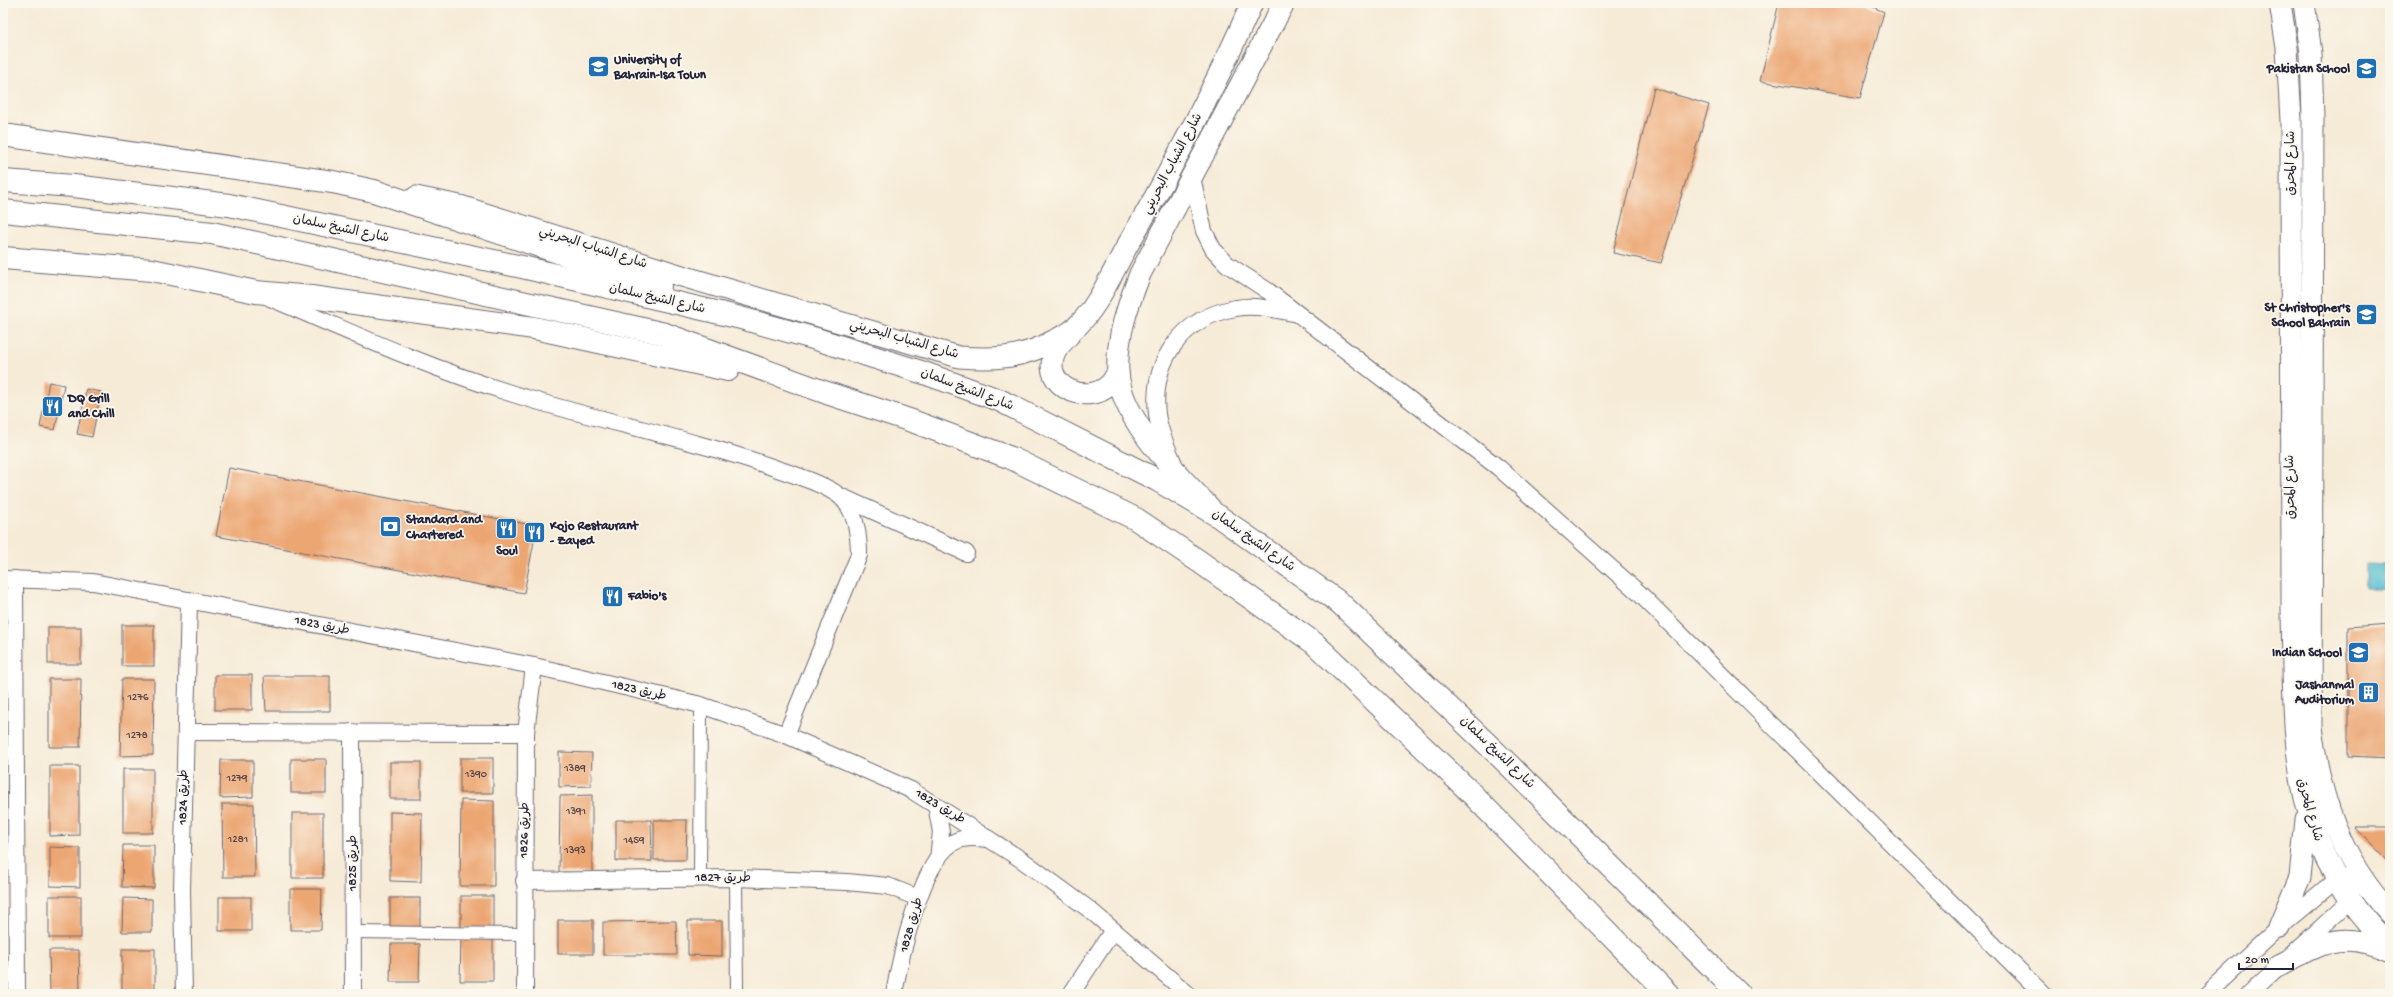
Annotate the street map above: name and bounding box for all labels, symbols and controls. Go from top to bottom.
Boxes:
place label: University of Bahrain-Isa Town [613,52,707,83]
school or university icon: University of Bahrain-Isa Town [585,54,611,80]
school or university icon: Pakistan School [2353,56,2379,82]
place label: Pakistan School [2266,62,2350,77]
street label: شارع الشباب البحريني [1140,111,1208,218]
street label: شارع المحرق [2284,131,2299,195]
street label: شارع الشيخ سلمان [291,211,391,247]
street label: شارع الشباب البحريني [537,223,649,274]
street label: شارع الشيخ سلمان [608,281,706,317]
place label: St Christopher's School Bahrain [2265,301,2351,331]
school or university icon: St Christopher's School Bahrain [2353,302,2379,328]
street label: شارع الشباب البحريني [847,317,960,365]
street label: شارع الشيخ سلمان [919,365,1015,415]
place label: DQ Grill and Chill [67,392,115,422]
restaurant icon: DQ Grill and Chill [39,393,65,419]
street label: شارع المحرق [2283,454,2299,520]
street label: شارع الشيخ سلمان [1209,507,1297,575]
place label: Standard and Chartered [405,513,483,543]
bank icon: Standard and Chartered [377,514,403,540]
restaurant icon: Soul [494,516,520,542]
place label: Kojo Restaurant - Zayed [549,519,639,549]
restaurant icon: Kojo Restaurant - Zayed [521,520,547,546]
place label: Soul [496,544,518,559]
restaurant icon: Fabio's [599,583,625,609]
place label: Fabio's [627,589,668,604]
street label: طريق 1823 [292,613,351,639]
school or university icon: Indian School [2345,640,2371,666]
place label: Indian School [2272,646,2342,661]
street label: طريق 1823 [609,677,668,705]
place label: Jashanmal Auditorium [2294,678,2355,708]
building icon: Jashanmal Auditorium [2356,679,2382,705]
house number: 1276 [126,692,149,704]
street label: شارع الشيخ سلمان [1457,714,1537,792]
house number: 1278 [125,730,148,742]
house number: 1389 [563,763,586,775]
street label: طريق 1824 [176,769,192,826]
house number: 1390 [464,769,487,781]
house number: 1279 [225,773,248,785]
street label: شارع المحرق [2293,777,2325,843]
street label: طريق 1823 [911,786,968,828]
street label: طريق 1826 [517,802,533,859]
house number: 1391 [565,806,586,818]
house number: 1281 [227,834,248,846]
street label: طريق 1825 [346,835,361,892]
house number: 1459 [623,835,645,847]
house number: 1393 [563,845,586,857]
street label: طريق 1827 [694,871,751,886]
street label: طريق 1828 [897,896,927,955]
scale bar [2239,945,2293,971]
text: 20 m [2245,954,2270,968]

